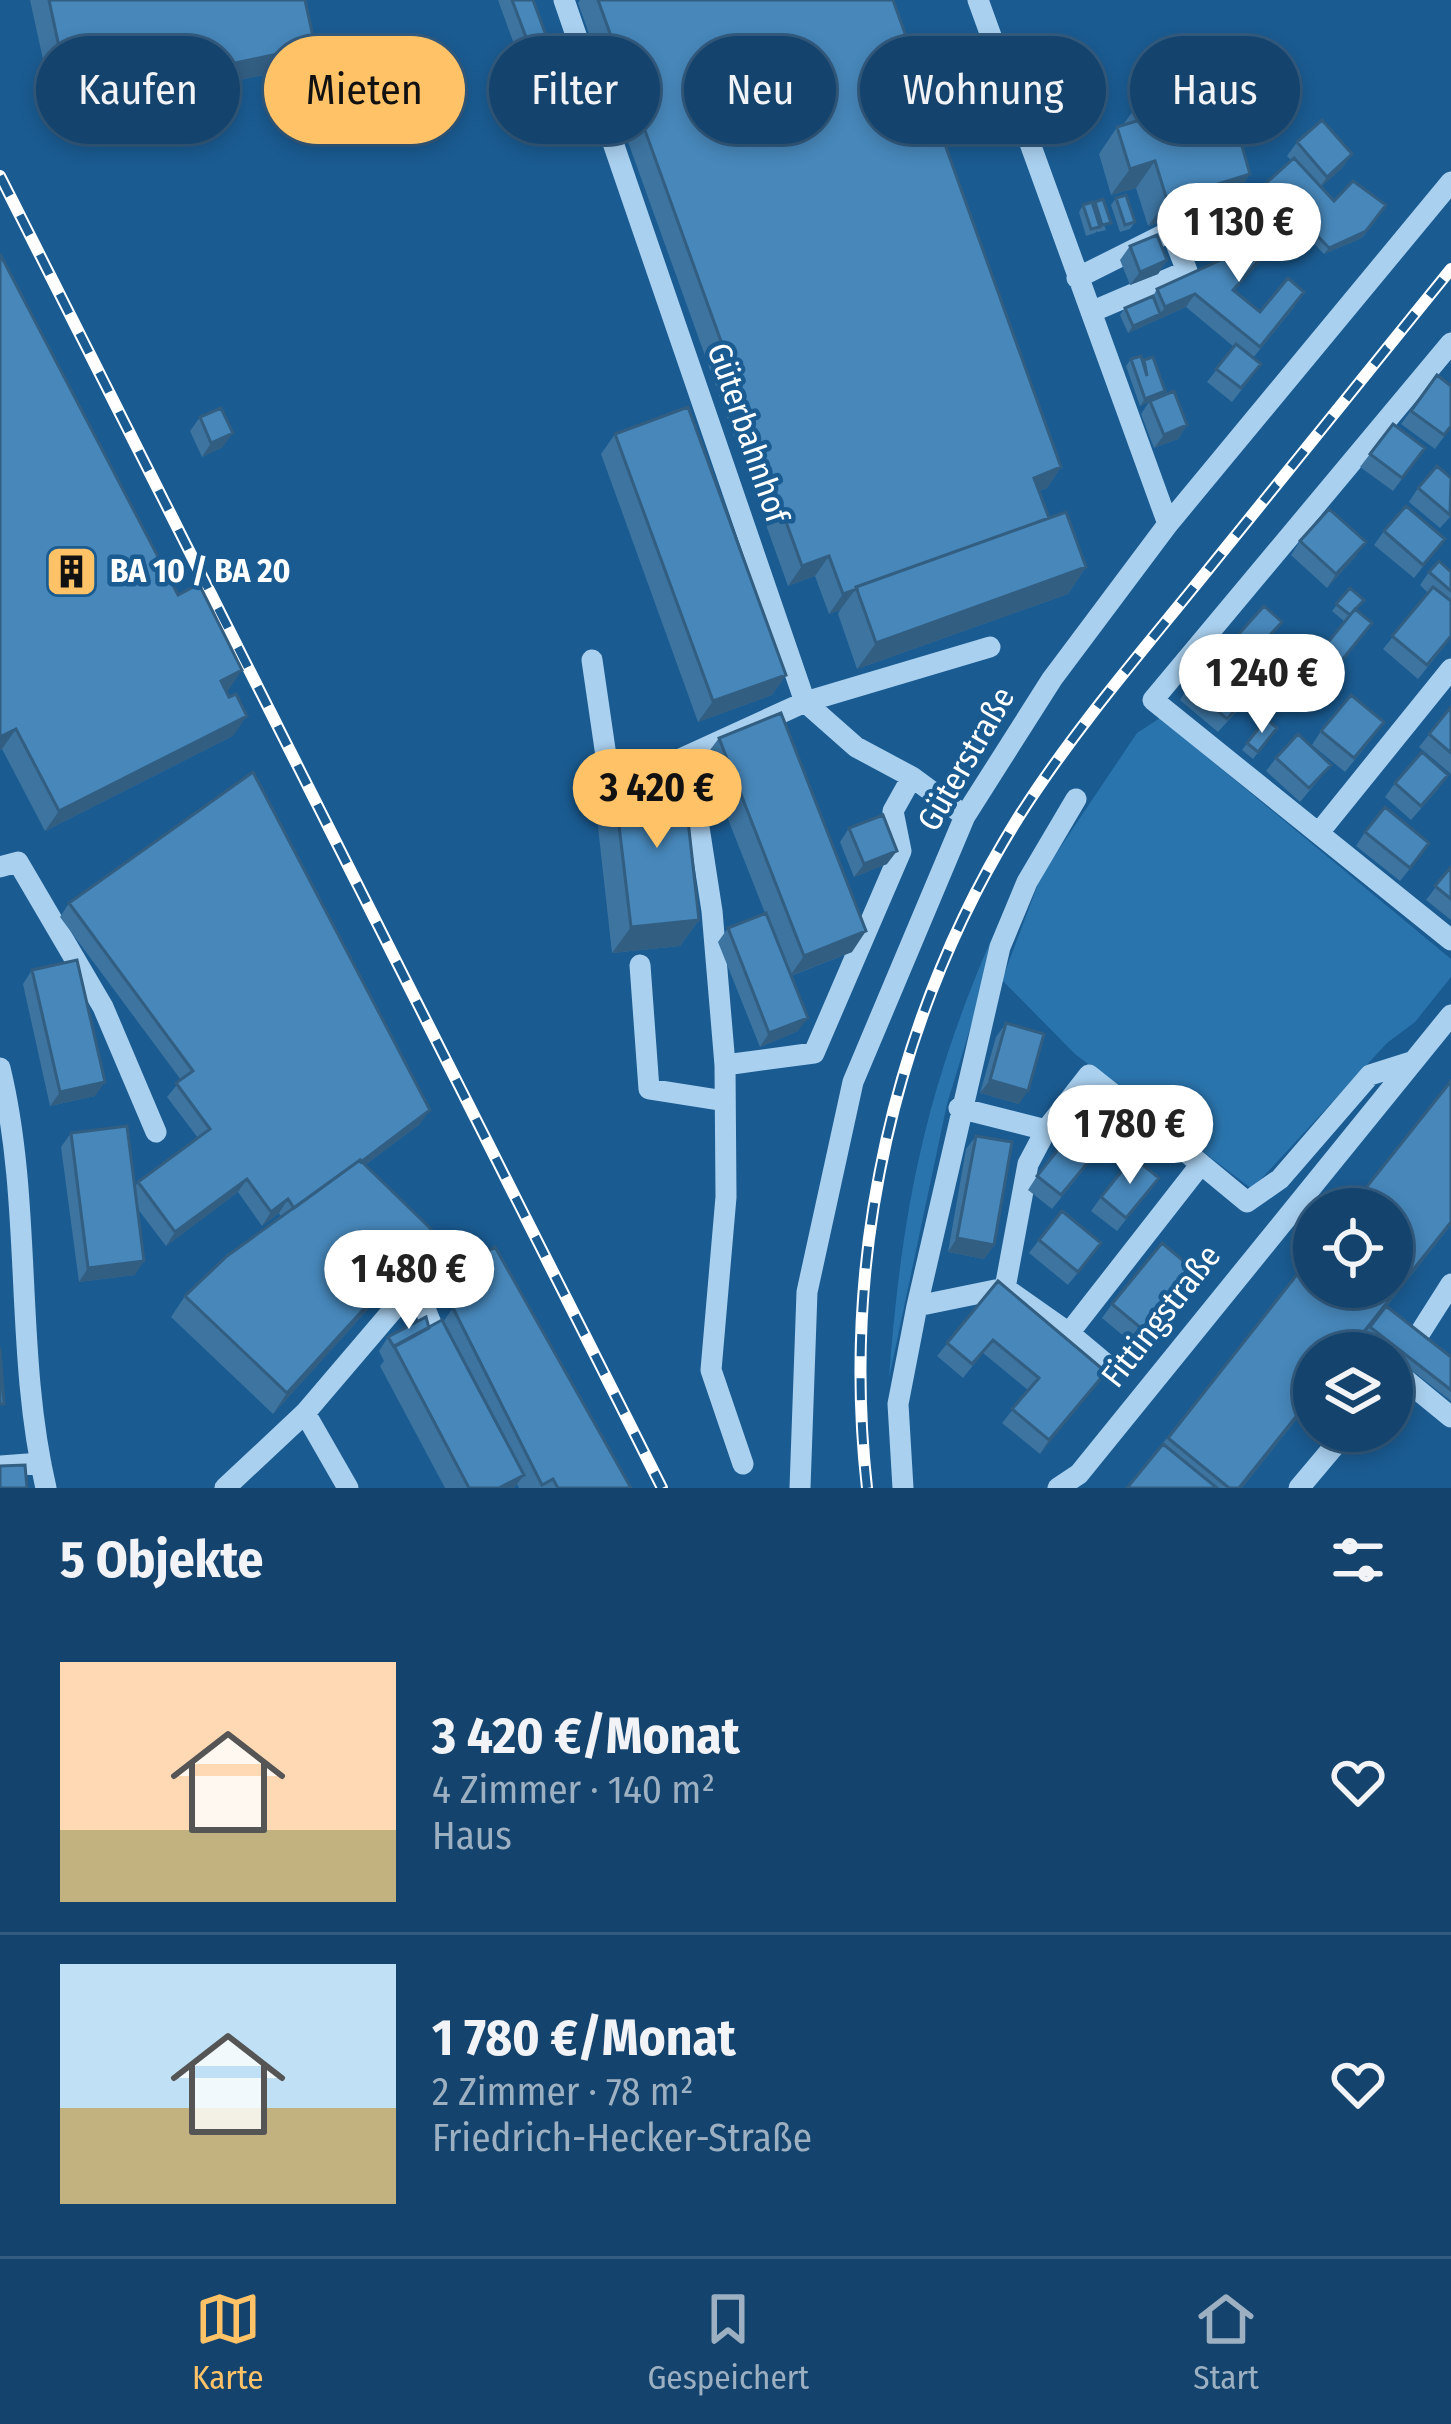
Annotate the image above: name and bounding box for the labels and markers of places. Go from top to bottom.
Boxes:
pin: 1 130 € [1128,183,1350,285]
building icon: BA 10 / BA 20 [43,543,99,599]
place label: BA 10 / BA 20 [110,551,291,591]
pin: 1 240 € [1151,634,1373,736]
pin: 3 420 € [546,749,768,851]
pin: 1 780 € [1019,1085,1241,1187]
pin: 1 480 € [298,1230,520,1332]

